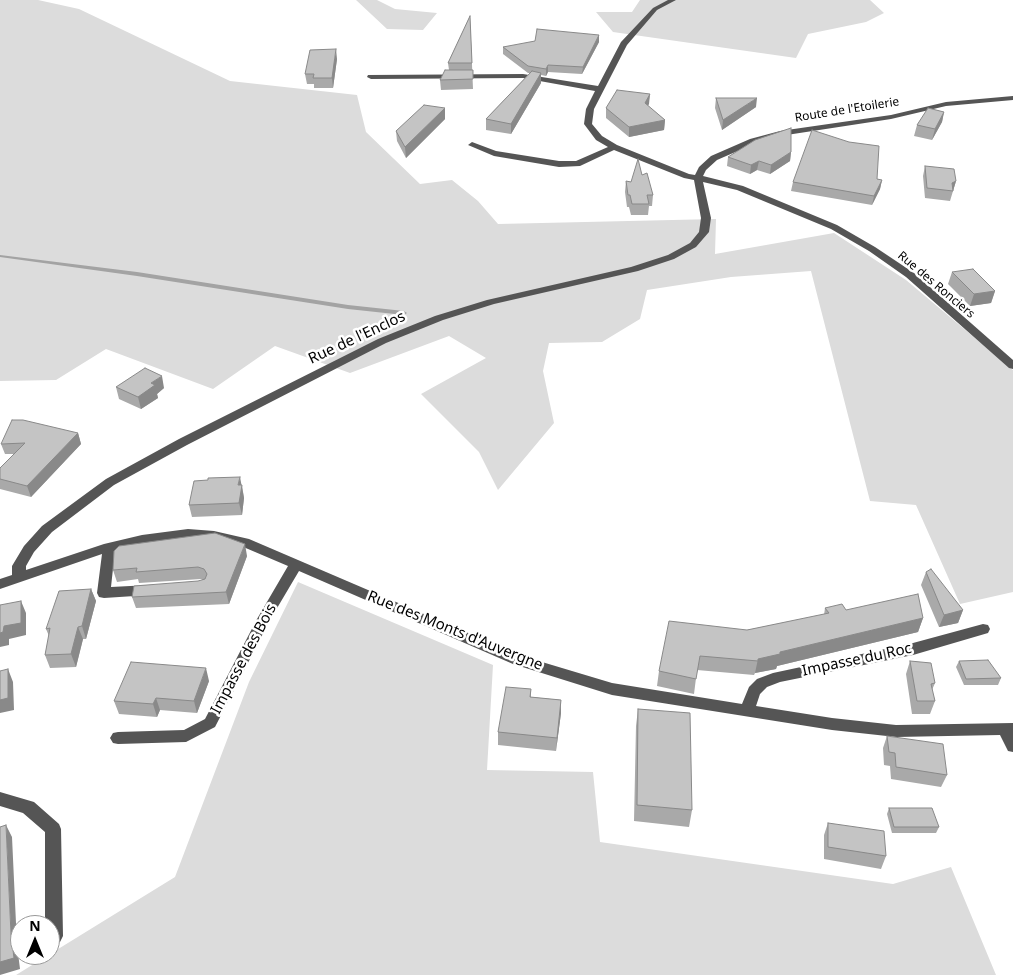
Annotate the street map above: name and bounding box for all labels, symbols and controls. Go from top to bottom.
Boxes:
street label: Route de l'Etoilerie [794,95,900,125]
street label: Rue des Ronciers [895,249,977,321]
street label: Rue de l'Enclos [306,308,408,368]
street label: Rue des Monts d'Auvergne [365,588,545,674]
street label: Impasse des Bois [207,601,281,717]
street label: Impasse du Roc [801,640,913,680]
north arrow [10,915,60,965]
text: N [29,916,41,935]

